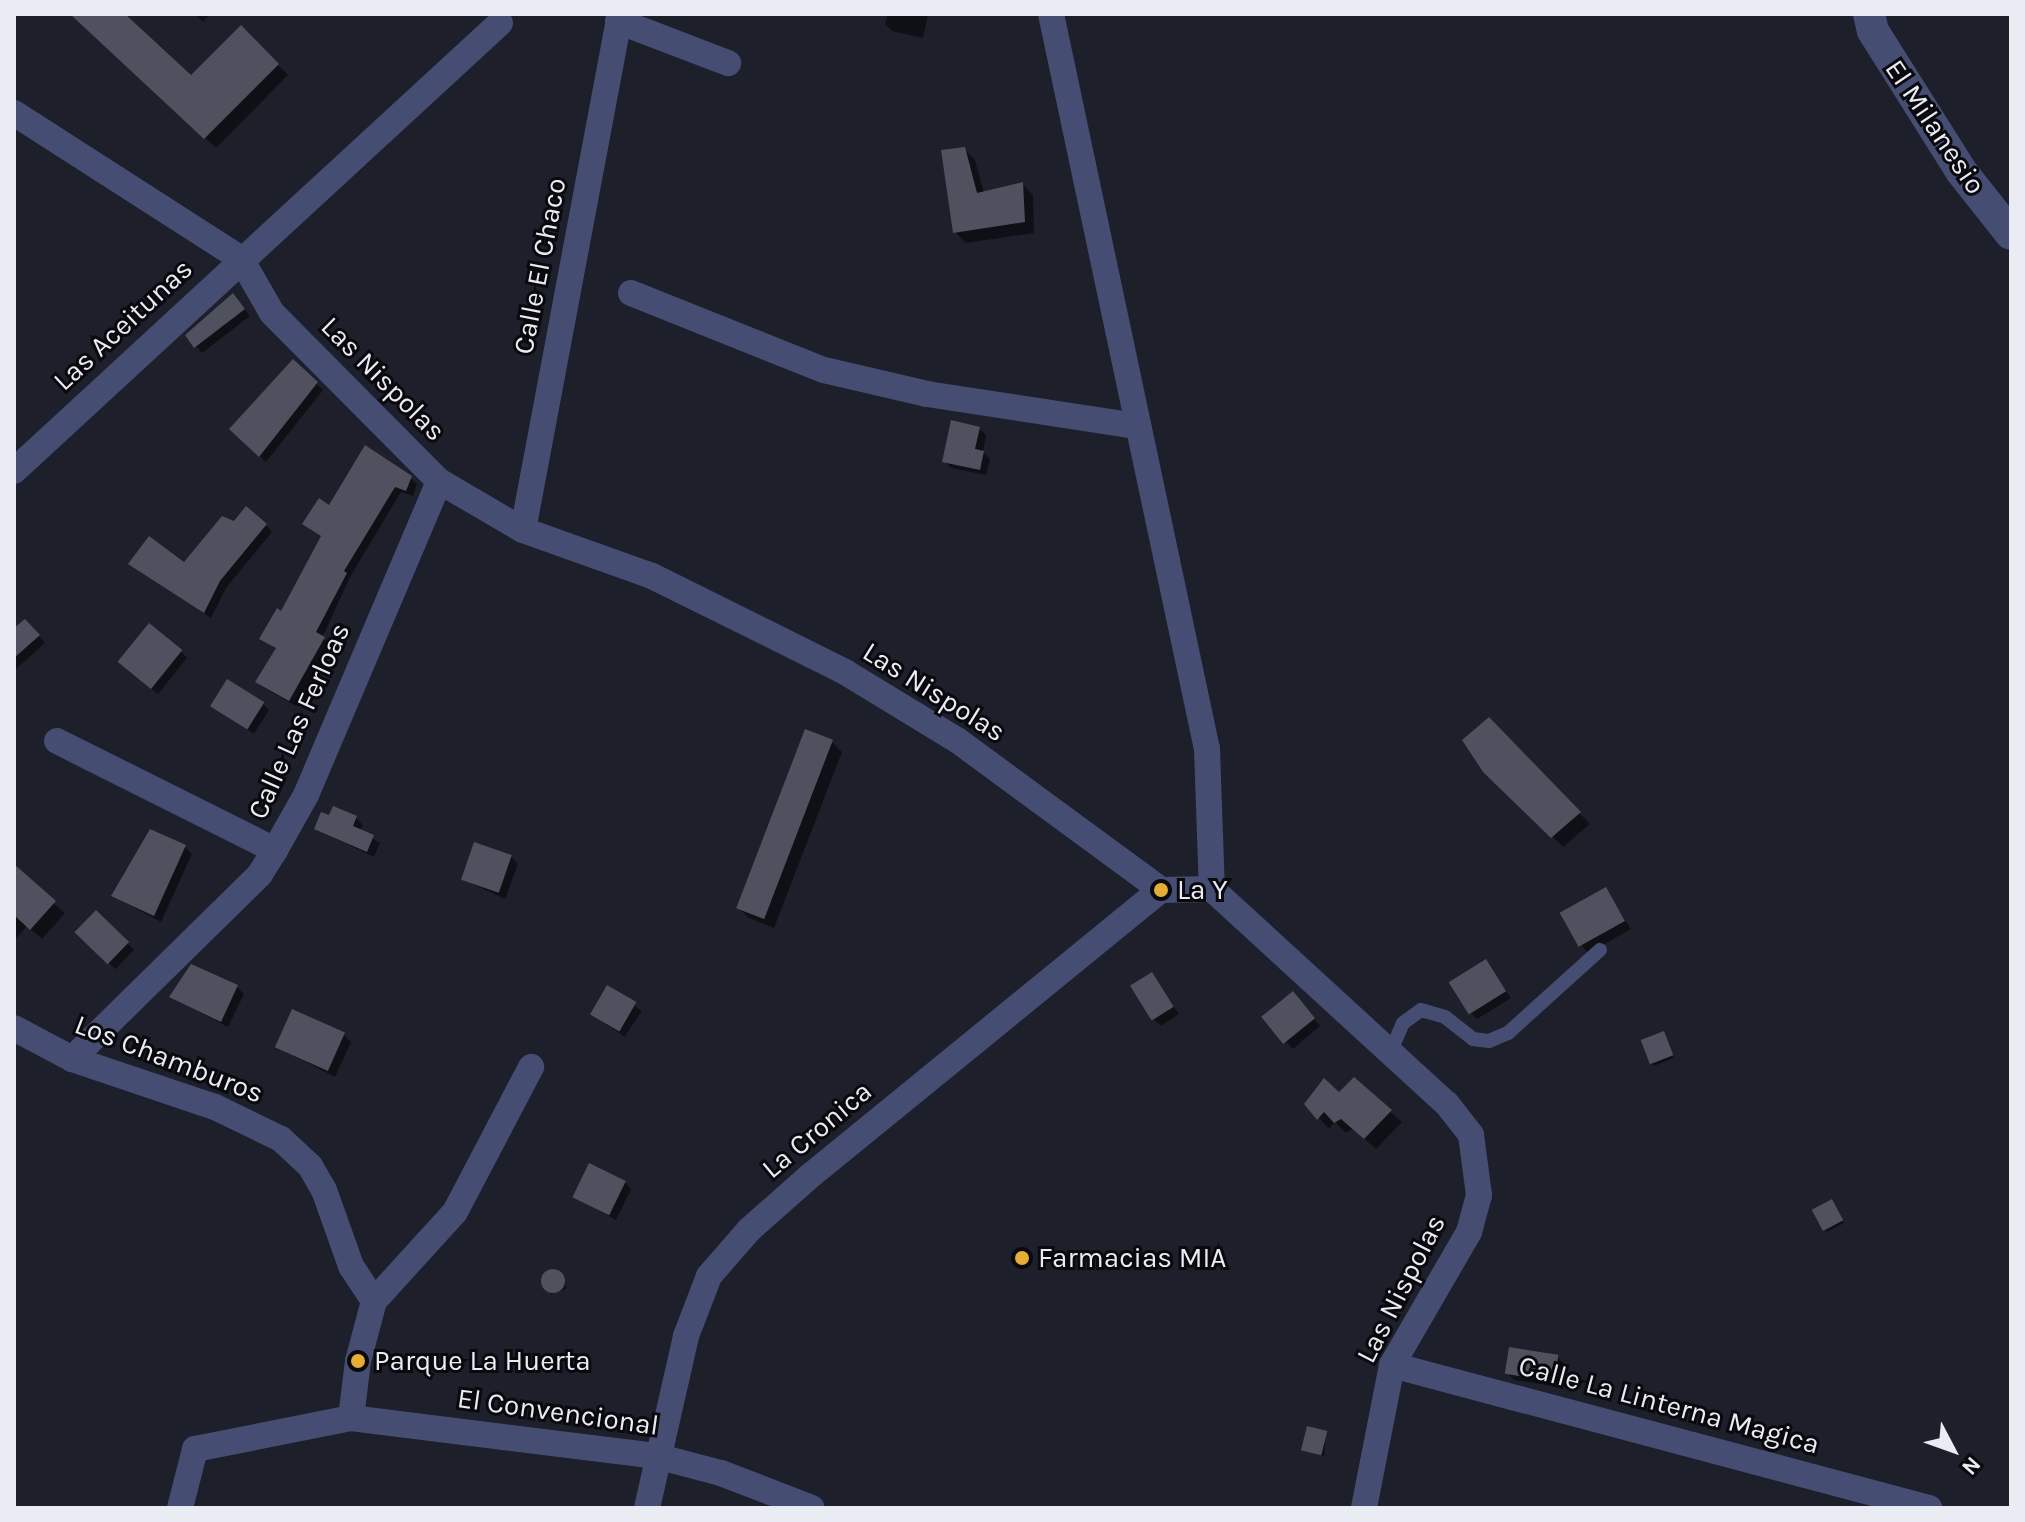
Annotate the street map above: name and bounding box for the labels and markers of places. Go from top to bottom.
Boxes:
place label: La Y [1177,873,1228,907]
marker: La Y [1152,881,1170,899]
place label: Farmacias MIA [1038,1241,1226,1275]
marker: Farmacias MIA [1013,1249,1031,1267]
place label: Parque La Huerta [374,1344,591,1378]
marker: Parque La Huerta [349,1352,367,1370]

